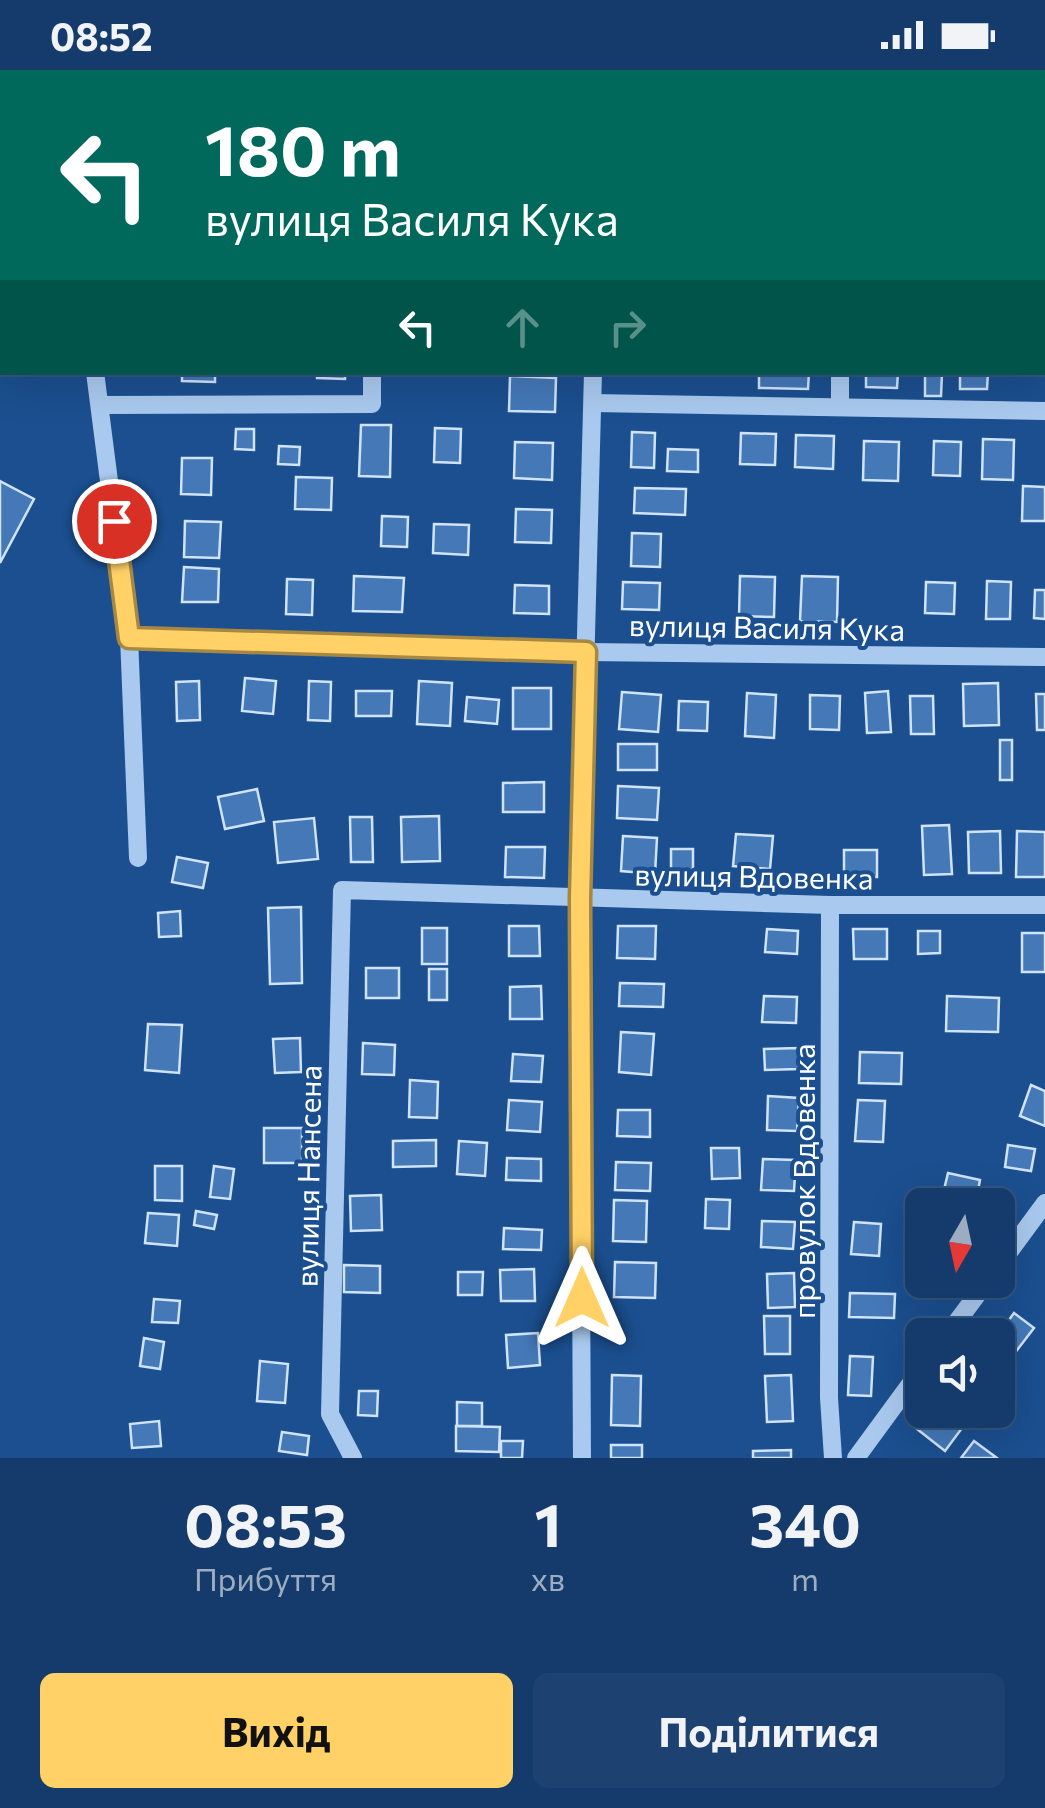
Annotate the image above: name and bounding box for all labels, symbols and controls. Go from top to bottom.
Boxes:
text: 08:52 [50,12,153,59]
text: 180 m [205,105,401,190]
icon: left [40,110,170,240]
text: вулиця Василя Кука [205,190,619,245]
icon: left [390,300,445,355]
icon: ahead [495,300,550,355]
icon: right [600,300,655,355]
pin [72,479,157,564]
icon: arrive [87,494,142,549]
street label: вулиця Василя Кука [629,605,905,647]
street label: вулиця Вдовенка [634,854,874,896]
street label: провулок Вдовенка [784,1043,821,1319]
street label: вулиця Нансена [287,1065,327,1287]
north arrow [905,1188,1015,1298]
map controls [905,1188,1015,1428]
position arrow [530,1246,634,1350]
button: sound [905,1318,1015,1428]
text: 08:53 [184,1486,347,1559]
text: 1 [534,1486,562,1559]
text: 340 [749,1486,861,1559]
text: Прибуття [194,1558,337,1598]
text: хв [531,1558,565,1598]
text: m [791,1558,819,1598]
button: Вихід [40,1673,513,1788]
button: Поділитися [533,1673,1005,1788]

